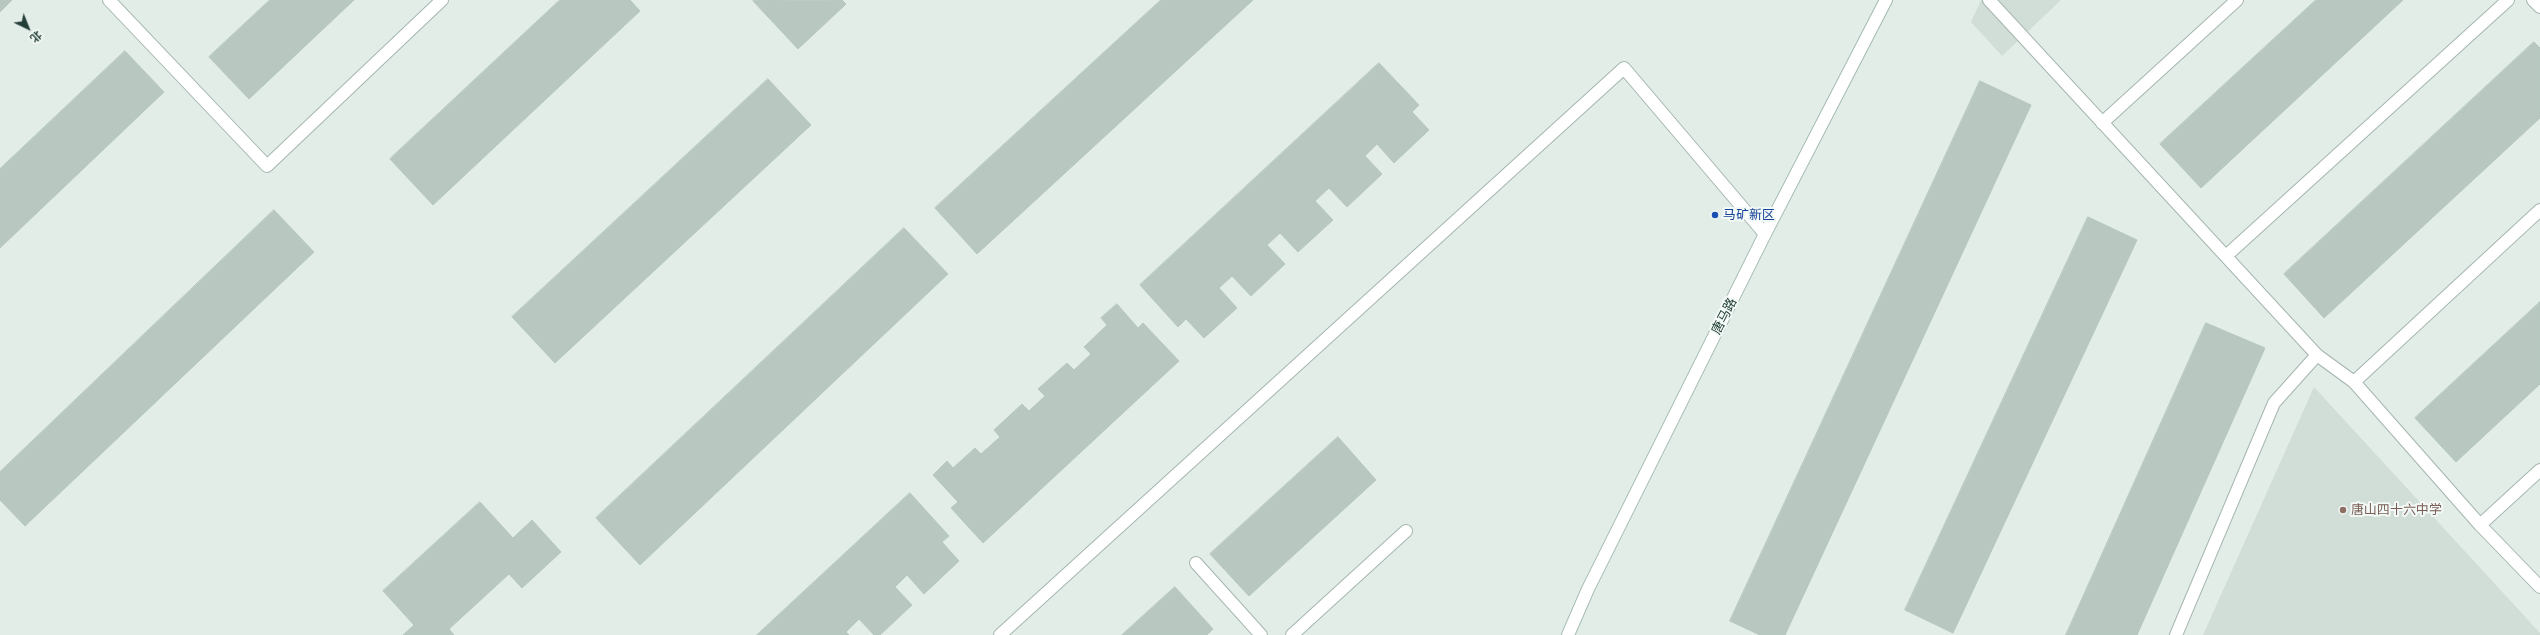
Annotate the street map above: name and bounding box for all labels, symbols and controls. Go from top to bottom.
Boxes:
north arrow [8,8,48,48]
text: 北 [28,29,45,46]
place label: 马矿新区 [1723,207,1775,223]
marker: 马矿新区 [1710,210,1720,220]
street label: 唐马路 [1708,295,1740,337]
place label: 唐山四十六中学 [2351,502,2442,518]
marker: 唐山四十六中学 [2338,505,2348,515]

